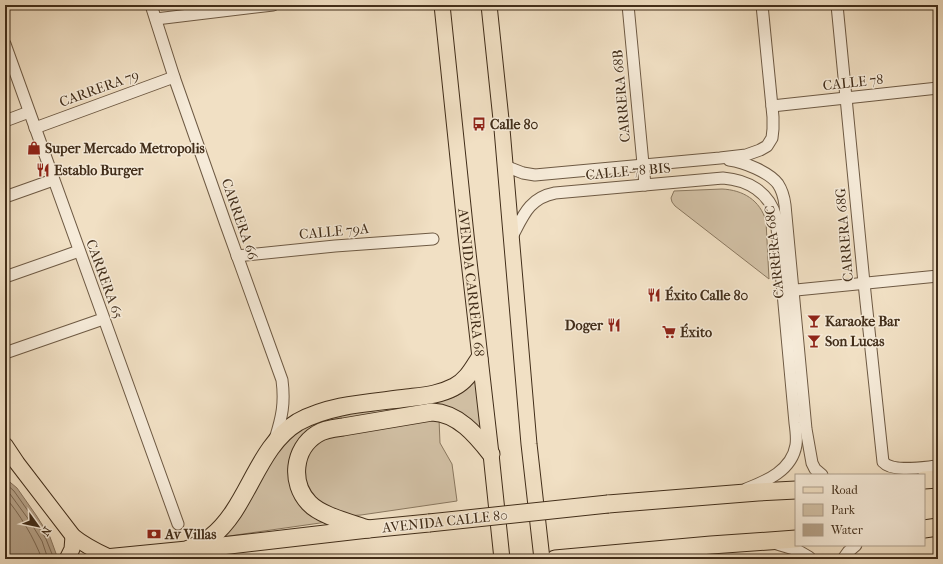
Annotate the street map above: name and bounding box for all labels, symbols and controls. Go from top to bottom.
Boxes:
street label: CARRERA 68B [609,49,634,143]
street label: CARRERA 79 [57,66,141,111]
street label: CALLE 78 [822,71,884,94]
bus stop icon: Calle 80 [471,116,487,132]
place label: Calle 80 [490,116,539,133]
shop icon: Super Mercado Metropolis [26,140,42,156]
place label: Super Mercado Metropolis [45,140,206,157]
street label: CALLE 78 BIS [585,159,671,184]
restaurant icon: Establo Burger [35,162,51,178]
place label: Establo Burger [54,162,145,179]
street label: CARRERA 66 [218,176,261,262]
street label: CARRERA 68G [832,187,857,283]
street label: CARRERA 68C [761,205,788,299]
street label: AVENIDA CARRERA 68 [454,207,488,357]
street label: CALLE 79A [298,220,371,243]
street label: CARRERA 65 [82,237,127,321]
place label: Éxito Calle 80 [665,286,748,304]
restaurant icon: Éxito Calle 80 [646,287,662,303]
bar icon: Karaoke Bar [806,313,822,329]
place label: Karaoke Bar [825,313,901,330]
place label: Doger [565,317,604,334]
restaurant icon: Doger [606,317,622,333]
place label: Éxito [680,323,712,341]
supermarket icon: Éxito [661,324,677,340]
bar icon: Son Lucas [806,333,822,349]
place label: Son Lucas [825,333,885,350]
legend [795,474,925,546]
text: Road [831,483,858,497]
text: Park [831,503,856,517]
north arrow [18,506,58,546]
street label: AVENIDA CALLE 80 [380,506,509,537]
text: Water [830,523,864,537]
text: N [38,524,54,539]
bank icon: Av Villas [146,526,162,542]
place label: Av Villas [164,526,217,543]

